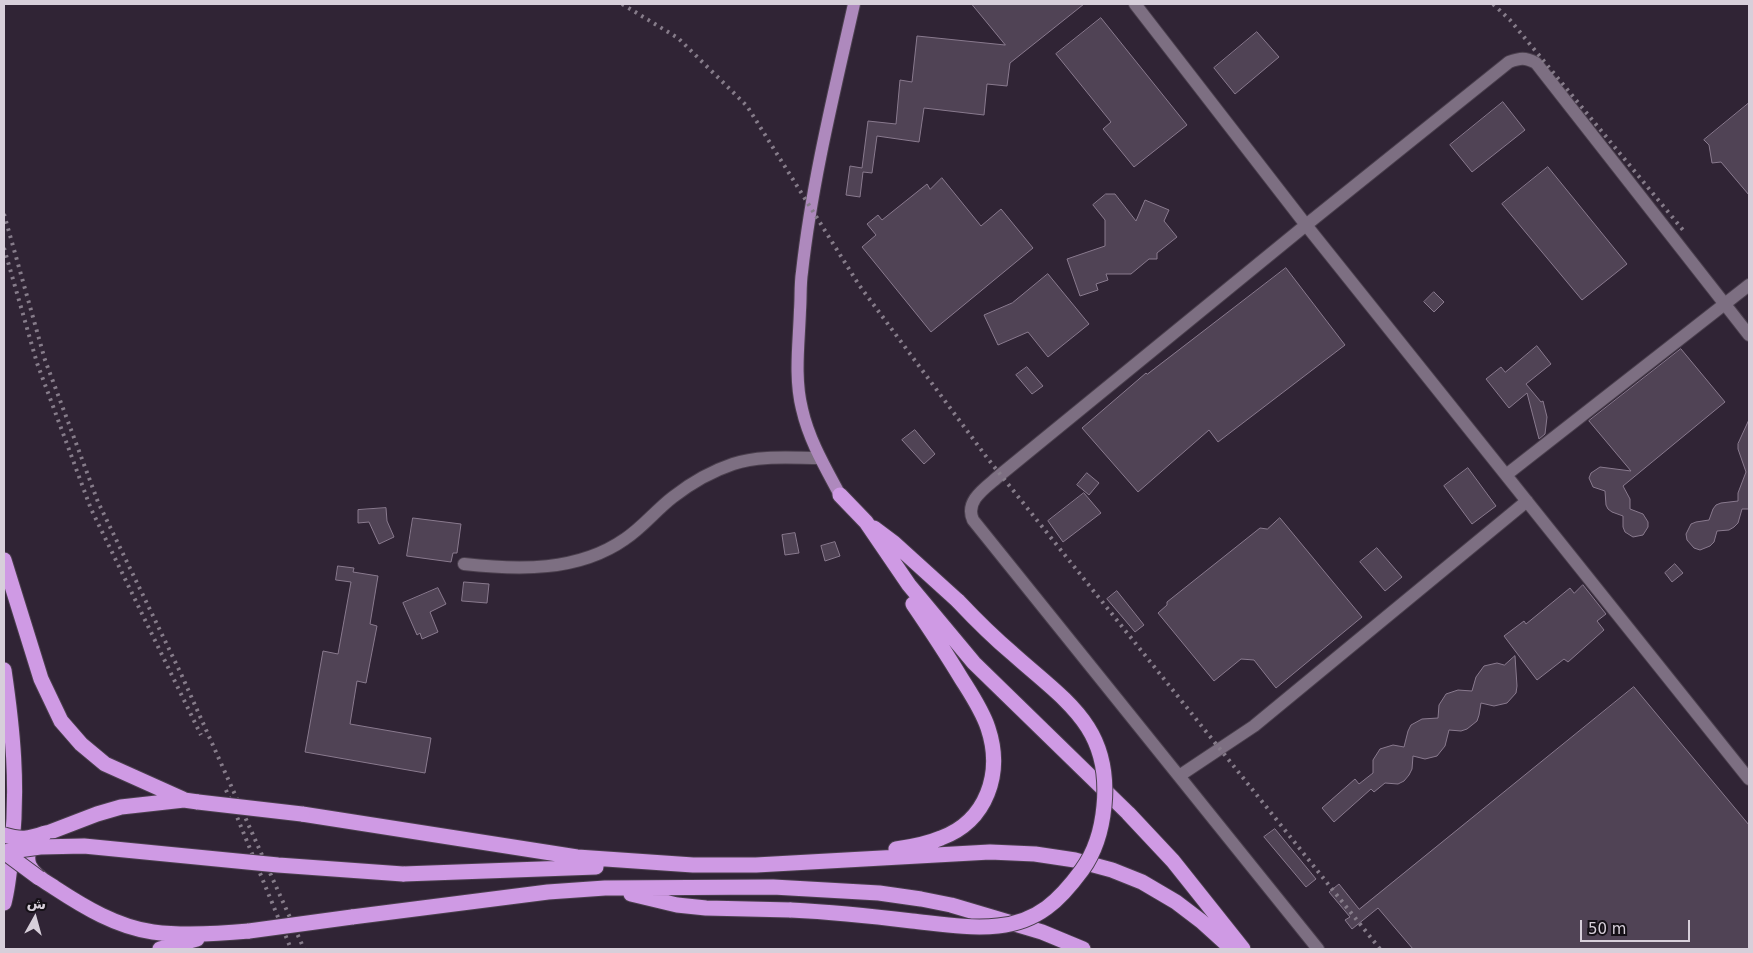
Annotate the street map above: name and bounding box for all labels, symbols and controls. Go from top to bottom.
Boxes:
north arrow [10,893,60,943]
text: ش [26,894,47,912]
scale bar [1583,910,1693,942]
text: 50 m [1588,920,1626,938]

